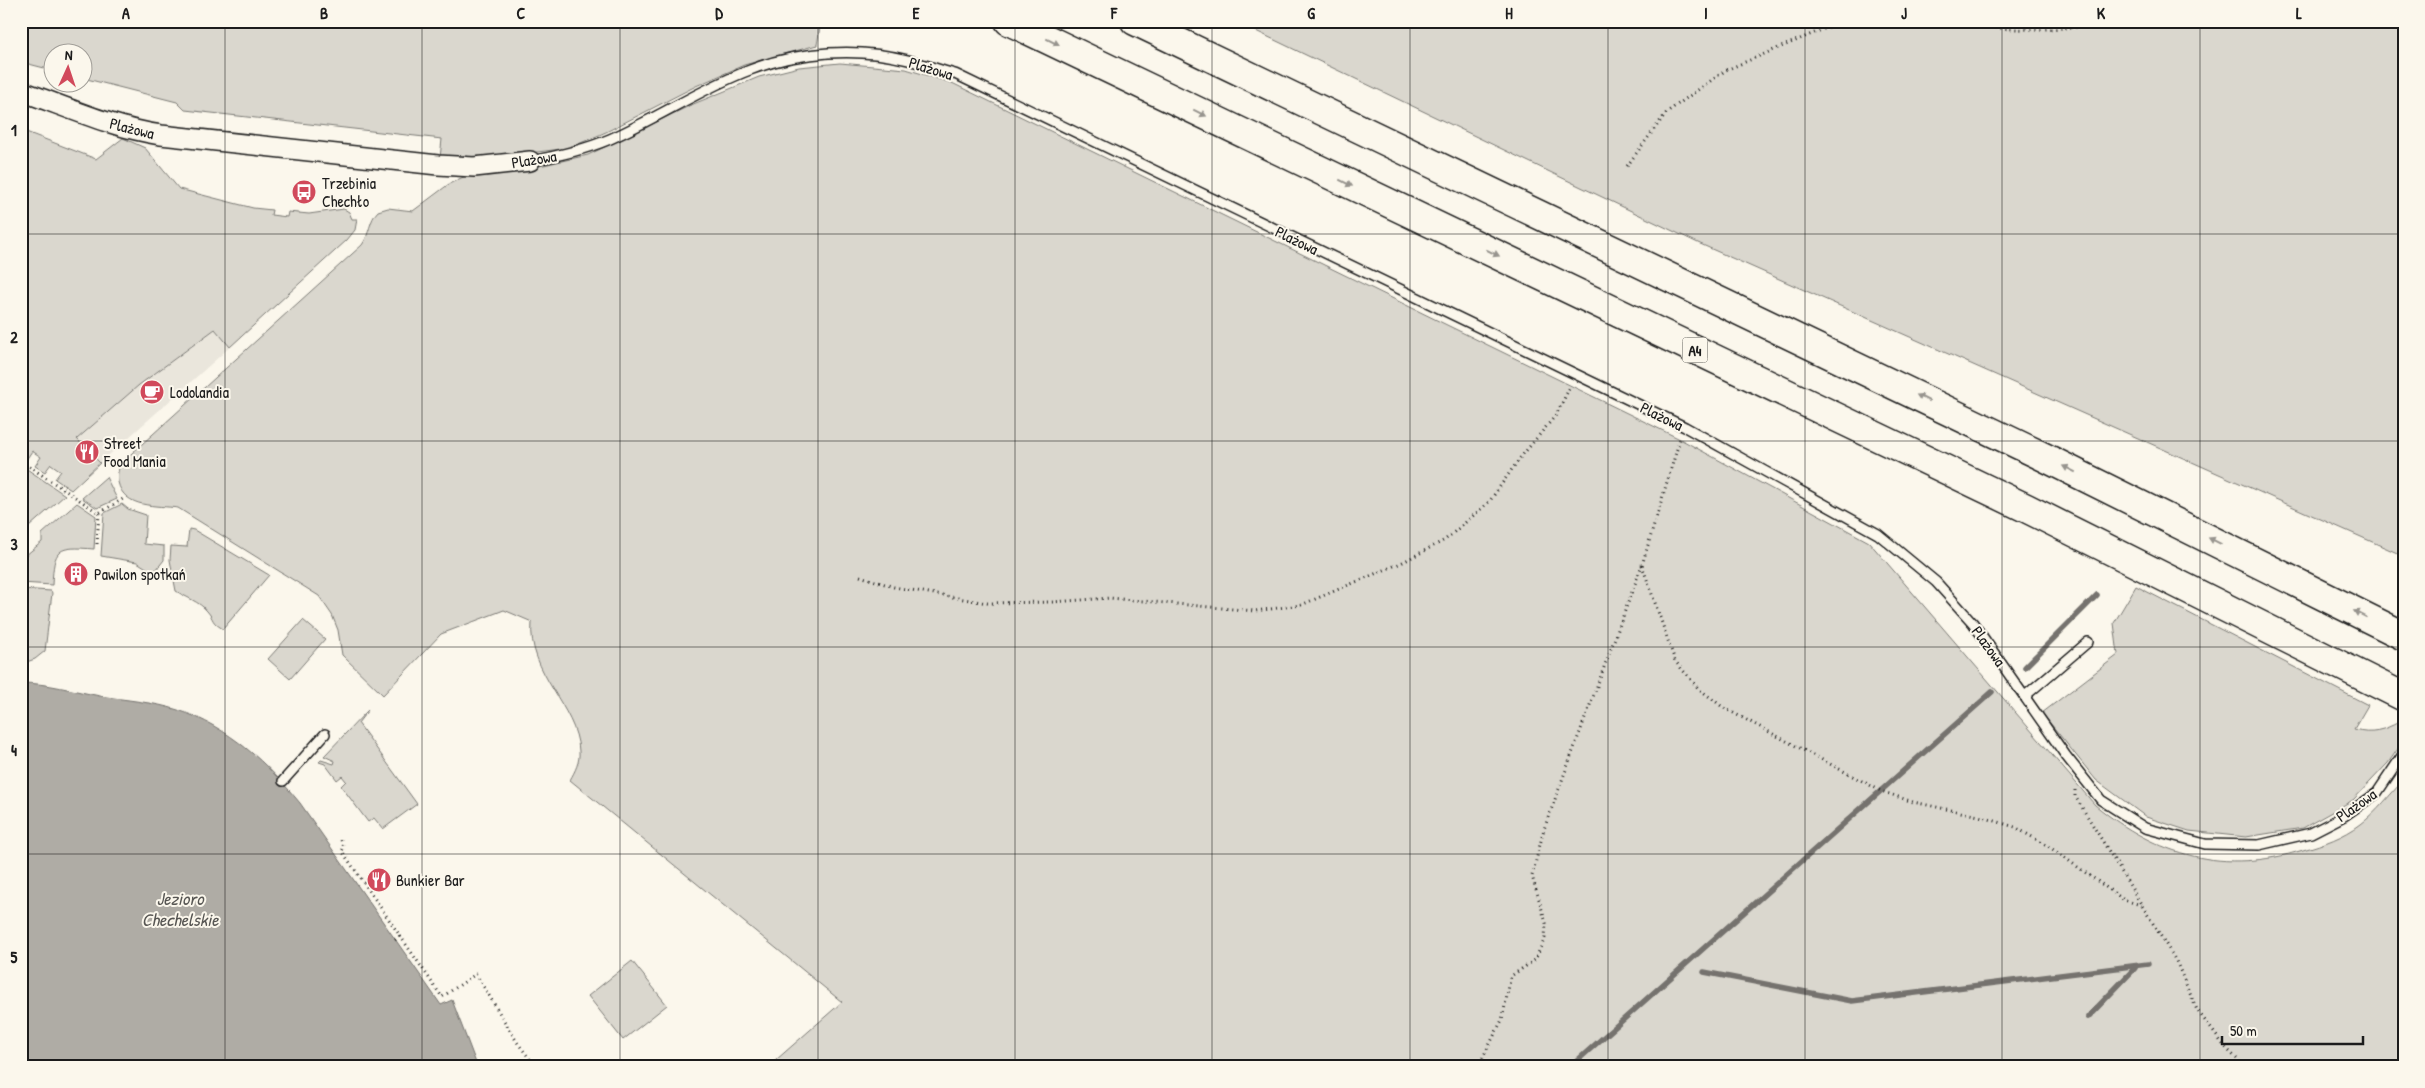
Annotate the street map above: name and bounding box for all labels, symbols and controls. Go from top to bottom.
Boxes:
text: A [122,2,130,24]
text: B [320,2,328,24]
text: C [517,2,526,24]
text: D [715,2,723,24]
text: E [912,2,920,24]
text: F [1110,2,1118,24]
text: G [1307,2,1315,24]
text: H [1505,2,1513,24]
text: I [1704,2,1708,24]
text: J [1901,2,1907,24]
text: K [2097,2,2106,24]
text: L [2296,2,2302,24]
one-way arrow [1046,39,1060,47]
north arrow [42,42,92,92]
text: N [64,45,73,64]
street label: Plażowa [906,51,956,85]
one-way arrow [1193,109,1207,117]
street label: Plażowa [107,112,157,144]
text: 1 [11,119,17,141]
street label: Plażowa [510,145,558,173]
place label: Trzebinia Chechło [322,172,376,212]
bus stop icon: Trzebinia Chechło [291,179,317,205]
one-way arrow [1339,179,1353,187]
street label: Plażowa [1272,220,1322,260]
one-way arrow [1486,249,1500,257]
text: 2 [10,326,18,348]
road number: A4 [1682,338,1708,362]
cafe icon: Lodolandia [139,379,165,405]
place label: Lodolandia [170,381,229,403]
one-way arrow [1916,394,1930,402]
street label: Plażowa [1637,396,1687,436]
place label: Street Food Mania [103,432,166,472]
restaurant icon: Street Food Mania [74,439,100,465]
one-way arrow [2062,465,2076,473]
text: 3 [10,533,18,555]
one-way arrow [2208,537,2222,545]
building icon: Pawilon spotkań [63,561,89,587]
place label: Pawilon spotkań [94,563,186,585]
one-way arrow [2353,610,2367,618]
street label: Plażowa [1967,621,2011,671]
text: 4 [11,739,17,761]
street label: Plażowa [2331,783,2381,827]
restaurant icon: Bunkier Bar [366,867,392,893]
place label: Bunkier Bar [396,869,465,891]
water label: Jezioro Chechelskie [142,886,219,932]
text: 5 [11,946,18,968]
scale bar [2222,1013,2364,1045]
text: 50 m [2230,1020,2257,1041]

